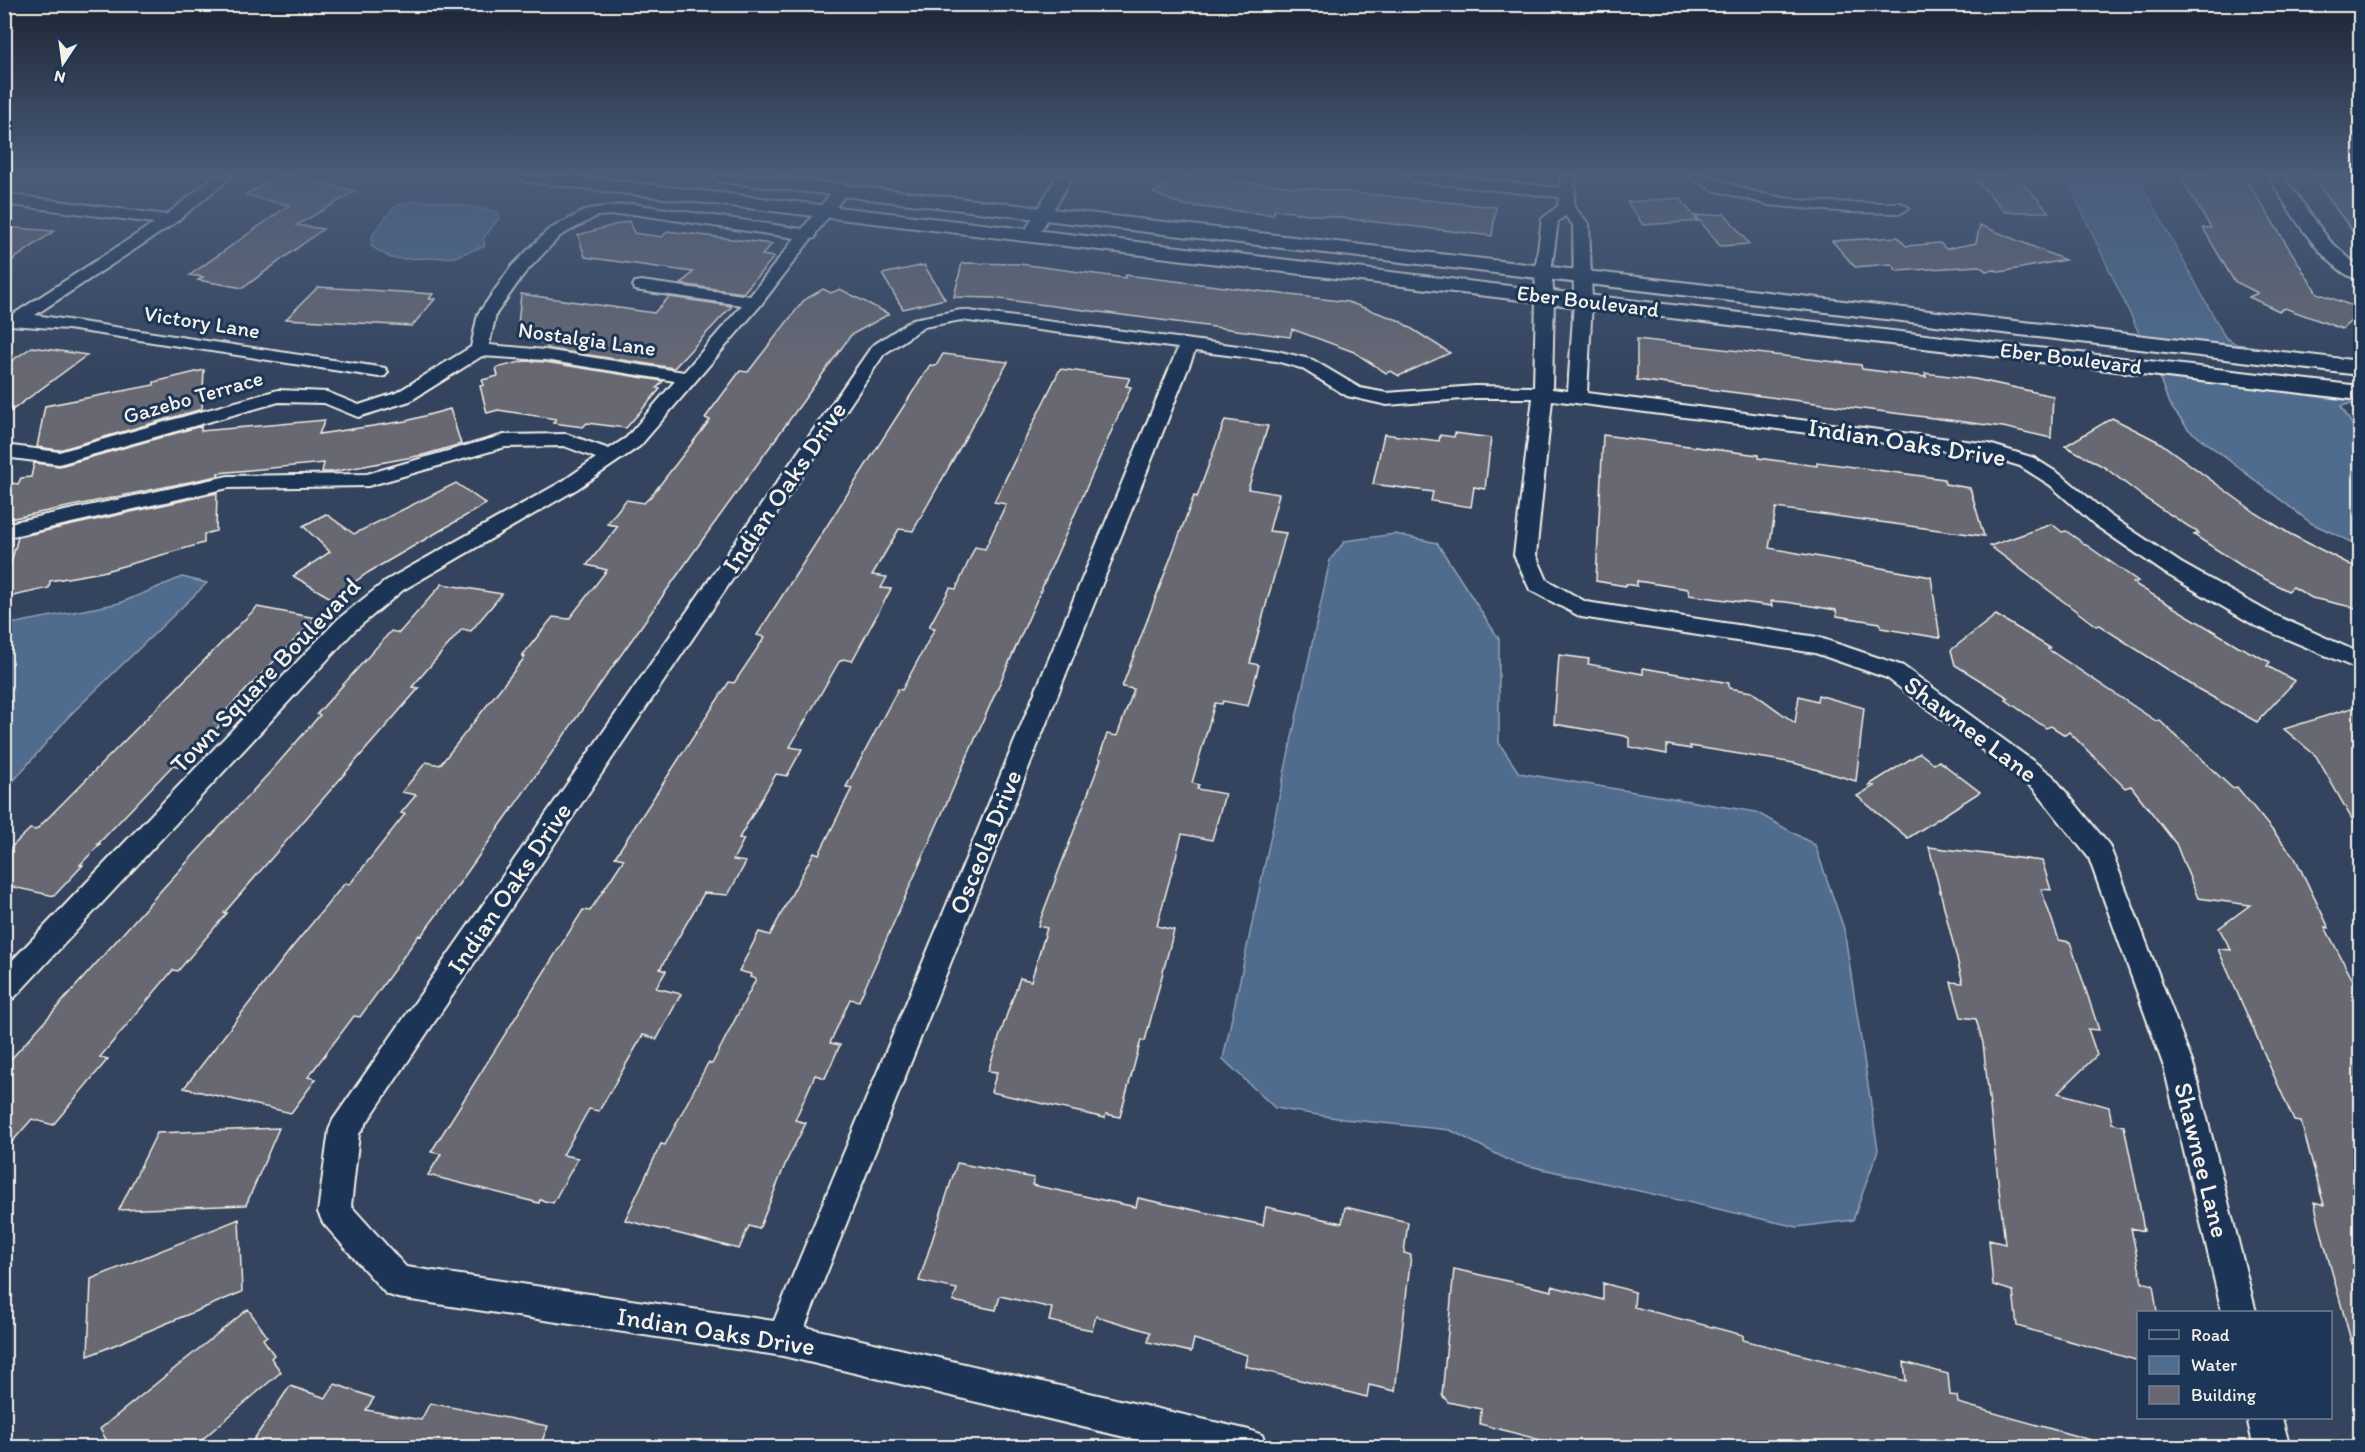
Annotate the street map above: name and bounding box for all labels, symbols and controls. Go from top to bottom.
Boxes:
north arrow [33,33,93,93]
text: N [52,67,67,88]
street label: Eber Boulevard [1515,279,1661,323]
street label: Victory Lane [142,300,262,344]
street label: Nostalgia Lane [516,316,658,362]
street label: Eber Boulevard [1998,336,2144,380]
street label: Gazebo Terrace [120,364,266,430]
street label: Indian Oaks Drive [715,395,853,579]
street label: Indian Oaks Drive [1806,411,2008,473]
street label: Town Square Boulevard [163,570,367,780]
street label: Shawnee Lane [1898,668,2044,790]
street label: Osceola Drive [941,765,1029,919]
street label: Indian Oaks Drive [440,796,578,980]
street label: Shawnee Lane [2167,1079,2237,1241]
street label: Indian Oaks Drive [615,1300,817,1362]
legend [2137,1311,2332,1419]
text: Road [2191,1324,2230,1346]
text: Water [2191,1354,2237,1376]
text: Building [2191,1384,2257,1406]

